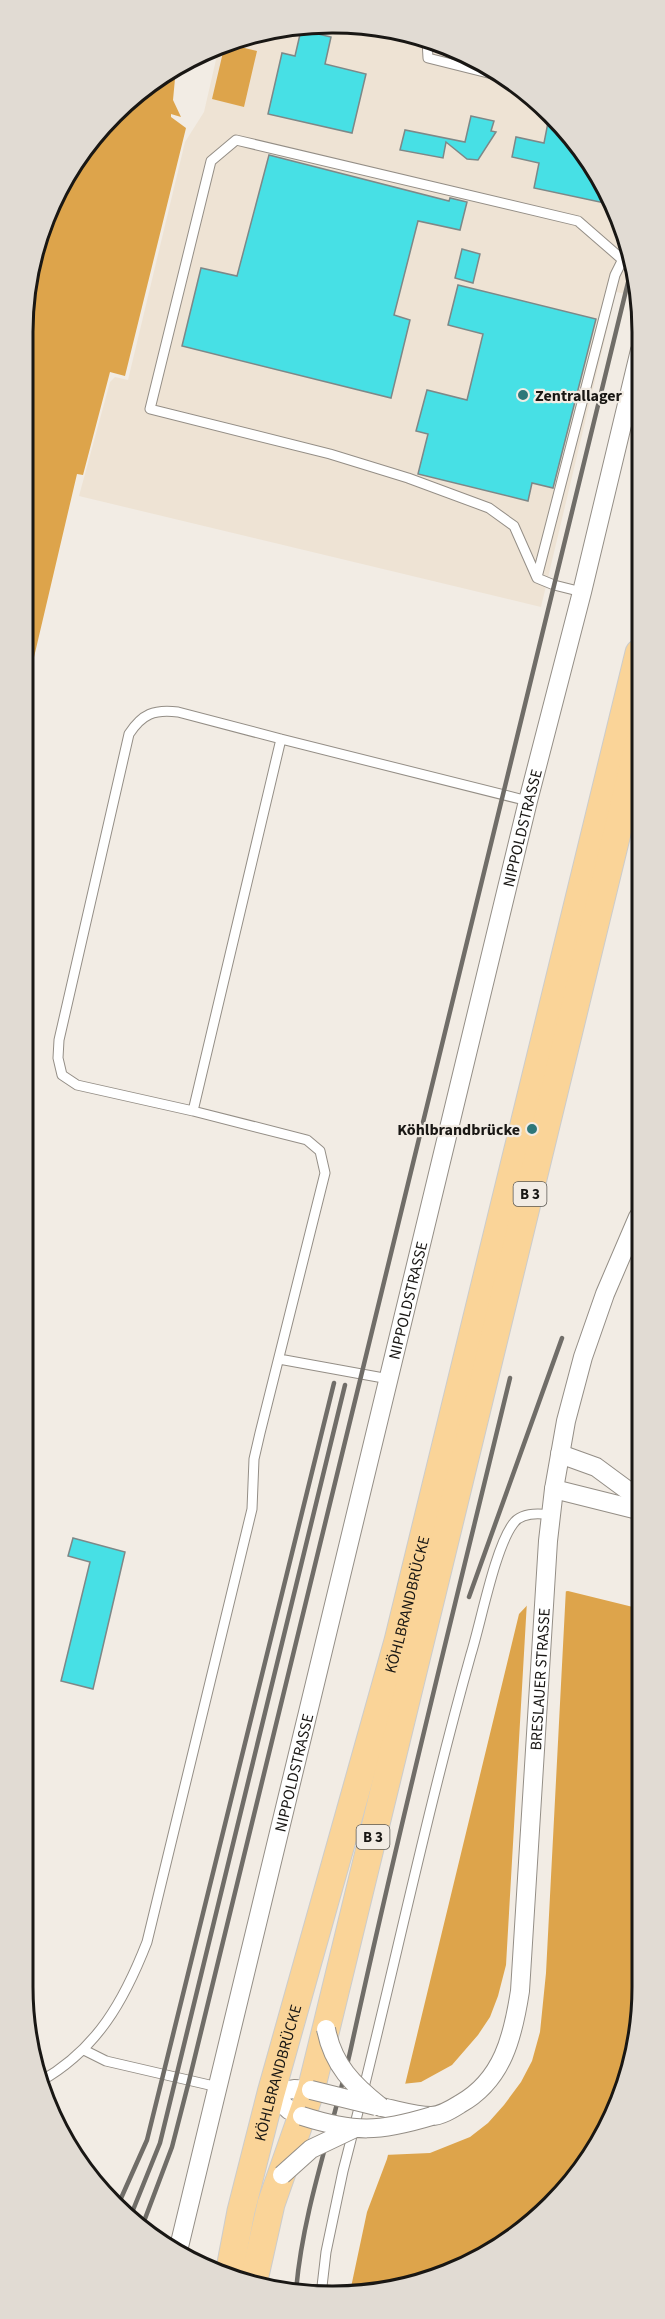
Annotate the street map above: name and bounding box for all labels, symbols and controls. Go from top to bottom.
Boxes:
place label: Zentrallager [535,385,622,407]
marker: Zentrallager [516,388,530,402]
street label: NIPPOLDSTRASSE [498,767,548,889]
place label: Köhlbrandbrücke [397,1119,520,1141]
marker: Köhlbrandbrücke [525,1122,539,1136]
road number: B 3 [514,1182,546,1206]
street label: NIPPOLDSTRASSE [384,1239,433,1362]
street label: KÖHLBRANDBRÜCKE [379,1534,435,1676]
street label: BRESLAUER STRASSE [525,1607,556,1751]
street label: NIPPOLDSTRASSE [270,1712,319,1834]
road number: B 3 [356,1825,389,1849]
street label: KÖHLBRANDBRÜCKE [249,2002,307,2144]

